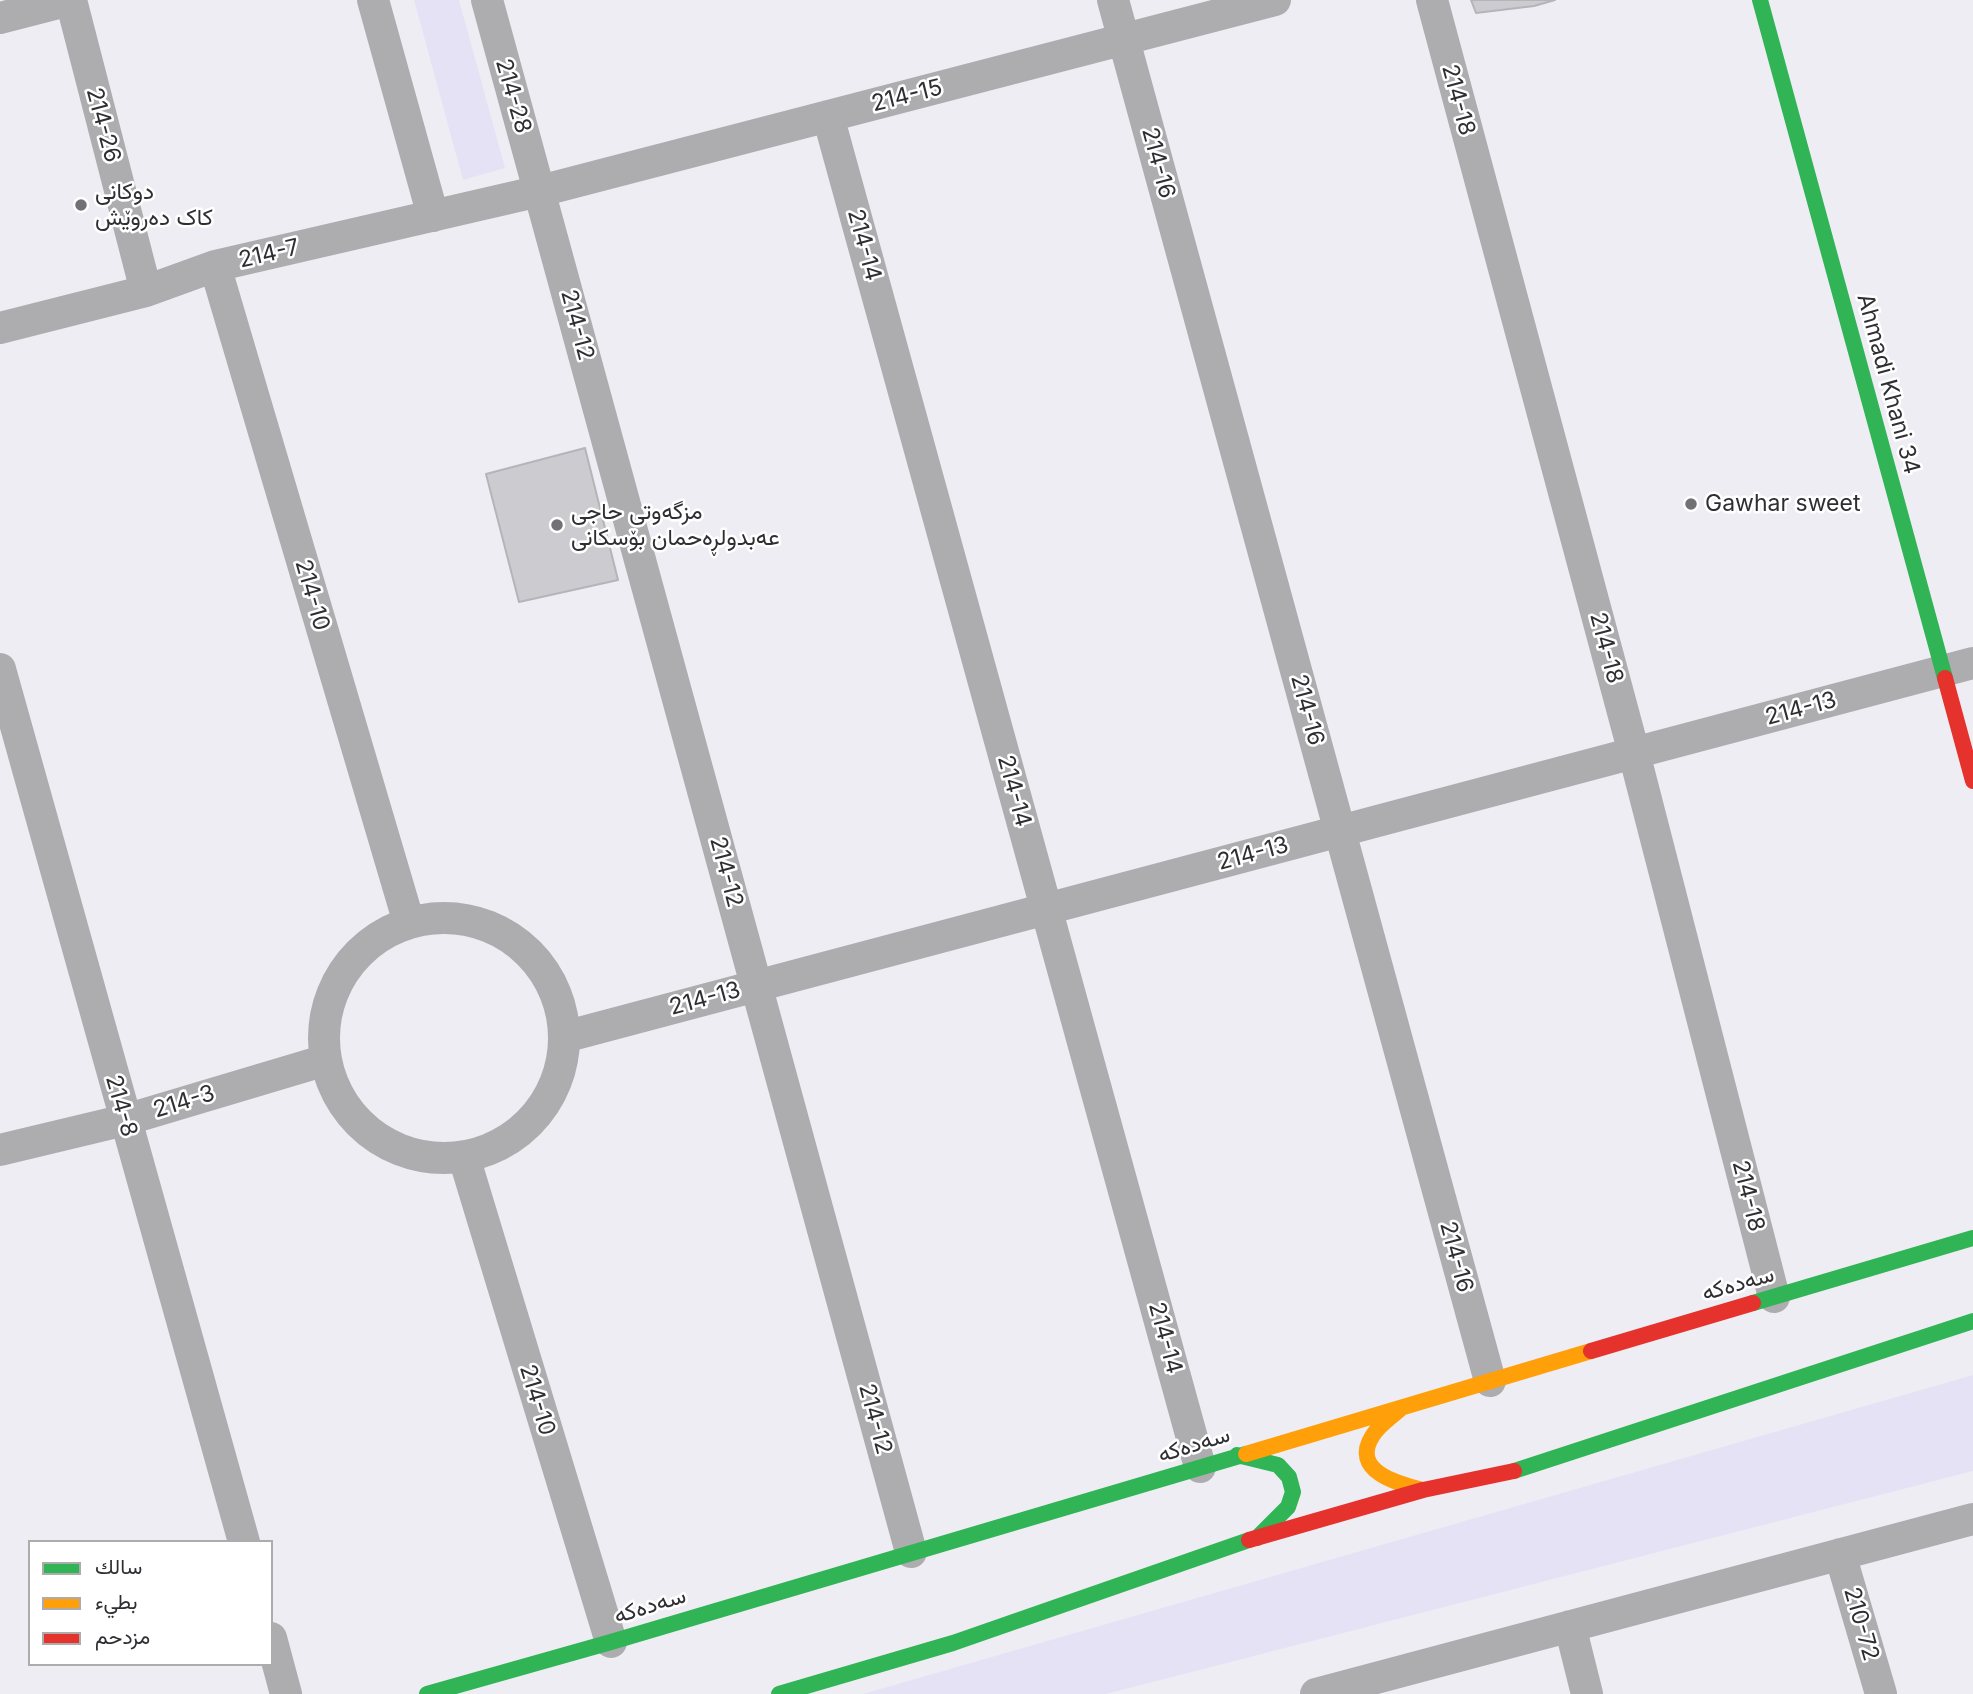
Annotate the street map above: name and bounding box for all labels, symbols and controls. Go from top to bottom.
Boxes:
street label: 214-28 [489,56,537,136]
street label: 214-18 [1435,61,1481,139]
street label: 214-15 [869,74,945,118]
street label: 214-26 [80,85,126,165]
street label: 214-16 [1135,124,1181,202]
place label: دوکانی کاک دەروێش [95,178,213,232]
marker: دوکانی کاک دەروێش [73,197,89,213]
street label: 214-14 [841,206,887,284]
street label: 214-7 [236,234,302,274]
street label: 214-12 [554,287,600,363]
street label: Ahmadi Khani 34 [1851,291,1925,477]
place label: Gawhar sweet [1705,490,1860,518]
marker: Gawhar sweet [1683,496,1699,512]
place label: مزگەوتی حاجی عەبدولڕەحمان بۆسکانی [571,498,780,552]
marker: مزگەوتی حاجی عەبدولڕەحمان بۆسکانی [549,517,565,533]
street label: 214-10 [289,556,335,634]
street label: 214-18 [1583,609,1629,687]
street label: 214-16 [1284,671,1330,749]
street label: 214-13 [1762,686,1840,732]
street label: 214-14 [991,752,1037,830]
street label: 214-13 [1214,831,1292,877]
street label: 214-12 [703,834,749,910]
street label: 214-13 [666,976,744,1022]
street label: 214-8 [99,1072,143,1140]
street label: 214-3 [150,1080,218,1124]
street label: 214-18 [1726,1158,1770,1234]
street label: 214-16 [1433,1218,1479,1296]
street label: سەدەکە [1699,1261,1777,1307]
street label: 214-14 [1142,1299,1188,1377]
street label: 214-10 [513,1361,561,1439]
street label: 214-12 [852,1381,898,1457]
street label: سەدەکە [1155,1421,1233,1469]
legend [28,1540,273,1666]
text: سالك [95,1554,142,1579]
street label: سەدەکە [611,1582,689,1630]
street label: 210-72 [1837,1584,1885,1664]
text: بطيء [95,1589,138,1614]
text: مزدحم [95,1624,150,1649]

